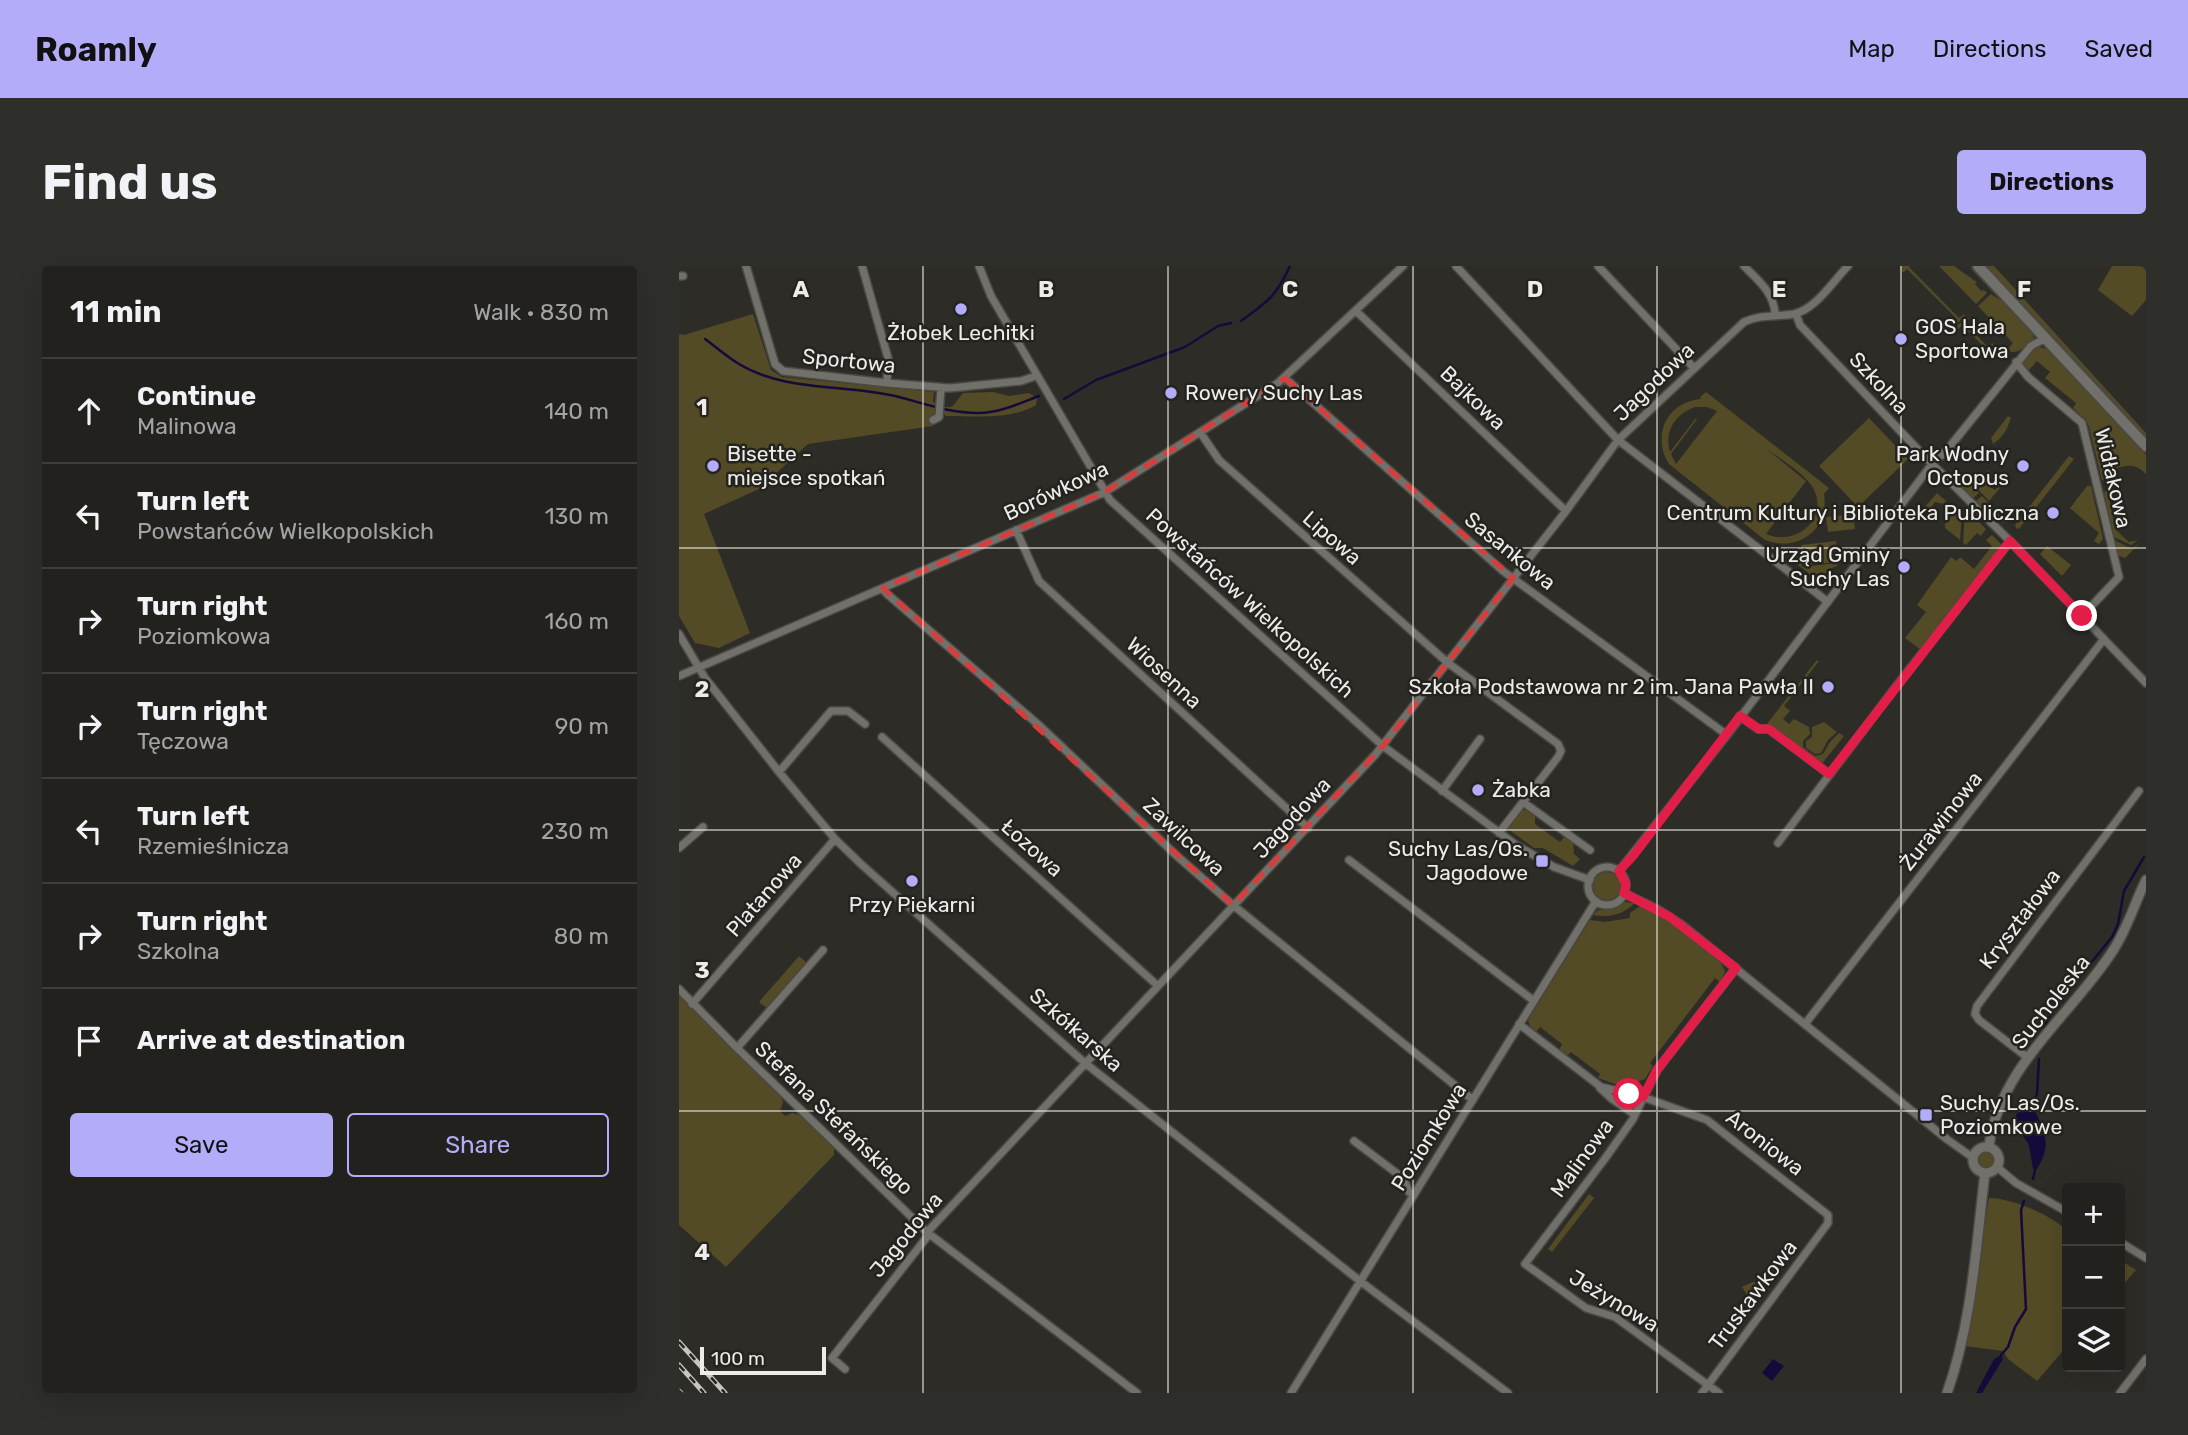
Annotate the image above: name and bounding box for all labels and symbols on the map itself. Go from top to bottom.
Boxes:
text: A [793,275,810,303]
text: B [1038,275,1054,303]
text: C [1282,275,1298,303]
text: D [1527,275,1543,303]
text: E [1772,275,1786,303]
text: F [2017,275,2031,303]
marker: Żłobek Lechitki [953,301,969,317]
place label: GOS Hala Sportowa [1915,314,2009,363]
place label: Żłobek Lechitki [887,320,1035,345]
marker: GOS Hala Sportowa [1893,331,1909,347]
street label: Jagodowa [1608,337,1699,426]
street label: Sportowa [801,343,897,378]
street label: Szkolna [1844,347,1914,419]
street label: Bajkowa [1435,360,1511,435]
place label: Rowery Suchy Las [1185,380,1363,405]
marker: Rowery Suchy Las [1163,385,1179,401]
text: 1 [696,393,708,421]
street label: Widłakowa [2090,425,2137,530]
place label: Bisette - miejsce spotkań [727,441,885,490]
place label: Park Wodny Octopus [1896,441,2009,490]
street label: Borówkowa [999,455,1112,526]
marker: Bisette - miejsce spotkań [705,458,721,474]
marker: Park Wodny Octopus [2015,458,2031,474]
place label: Centrum Kultury i Biblioteka Publiczna [1666,500,2039,525]
street label: Powstańców Wielkopolskich [1141,503,1359,703]
street label: Lipowa [1298,505,1367,570]
marker: Centrum Kultury i Biblioteka Publiczna [2045,505,2061,521]
street label: Sasankowa [1460,506,1561,595]
place label: Urząd Gminy Suchy Las [1765,542,1890,591]
marker: Urząd Gminy Suchy Las [1896,559,1912,575]
route end [2066,600,2097,631]
street label: Wiosenna [1122,632,1207,714]
place label: Szkoła Podstawowa nr 2 im. Jana Pawła II [1408,674,1814,699]
text: 2 [695,675,709,703]
marker: Szkoła Podstawowa nr 2 im. Jana Pawła II [1820,679,1836,695]
street label: Żurawinowa [1894,766,1987,875]
street label: Jagodowa [1248,772,1335,863]
place label: Żabka [1492,777,1551,802]
marker: Żabka [1470,782,1486,798]
street label: Zawilcowa [1138,792,1230,881]
street label: Łozowa [996,814,1068,882]
place label: Suchy Las/Os. Jagodowe [1388,836,1528,885]
street label: Platanowa [721,848,807,942]
marker: Suchy Las/Os. Jagodowe [1534,853,1550,869]
street label: Kryształowa [1974,864,2065,974]
marker: Przy Piekarni [904,873,920,889]
place label: Przy Piekarni [849,892,975,917]
street label: Sucholeska [2006,950,2095,1053]
text: 3 [694,956,710,984]
street label: Szkółkarska [1025,982,1128,1077]
street label: Stefana Stefańskiego [750,1036,919,1200]
street label: Poziomkowa [1386,1078,1471,1195]
route start [1613,1078,1644,1109]
place label: Suchy Las/Os. Poziomkowe [1940,1090,2080,1139]
street label: Aroniowa [1722,1105,1809,1181]
marker: Suchy Las/Os. Poziomkowe [1918,1107,1934,1123]
street label: Malinowa [1545,1114,1618,1202]
street label: Jagodowa [864,1187,947,1282]
street label: Truskawkowa [1703,1235,1802,1355]
text: 4 [694,1238,710,1266]
street label: Jeżynowa [1565,1264,1664,1337]
scale bar [700,1344,826,1376]

